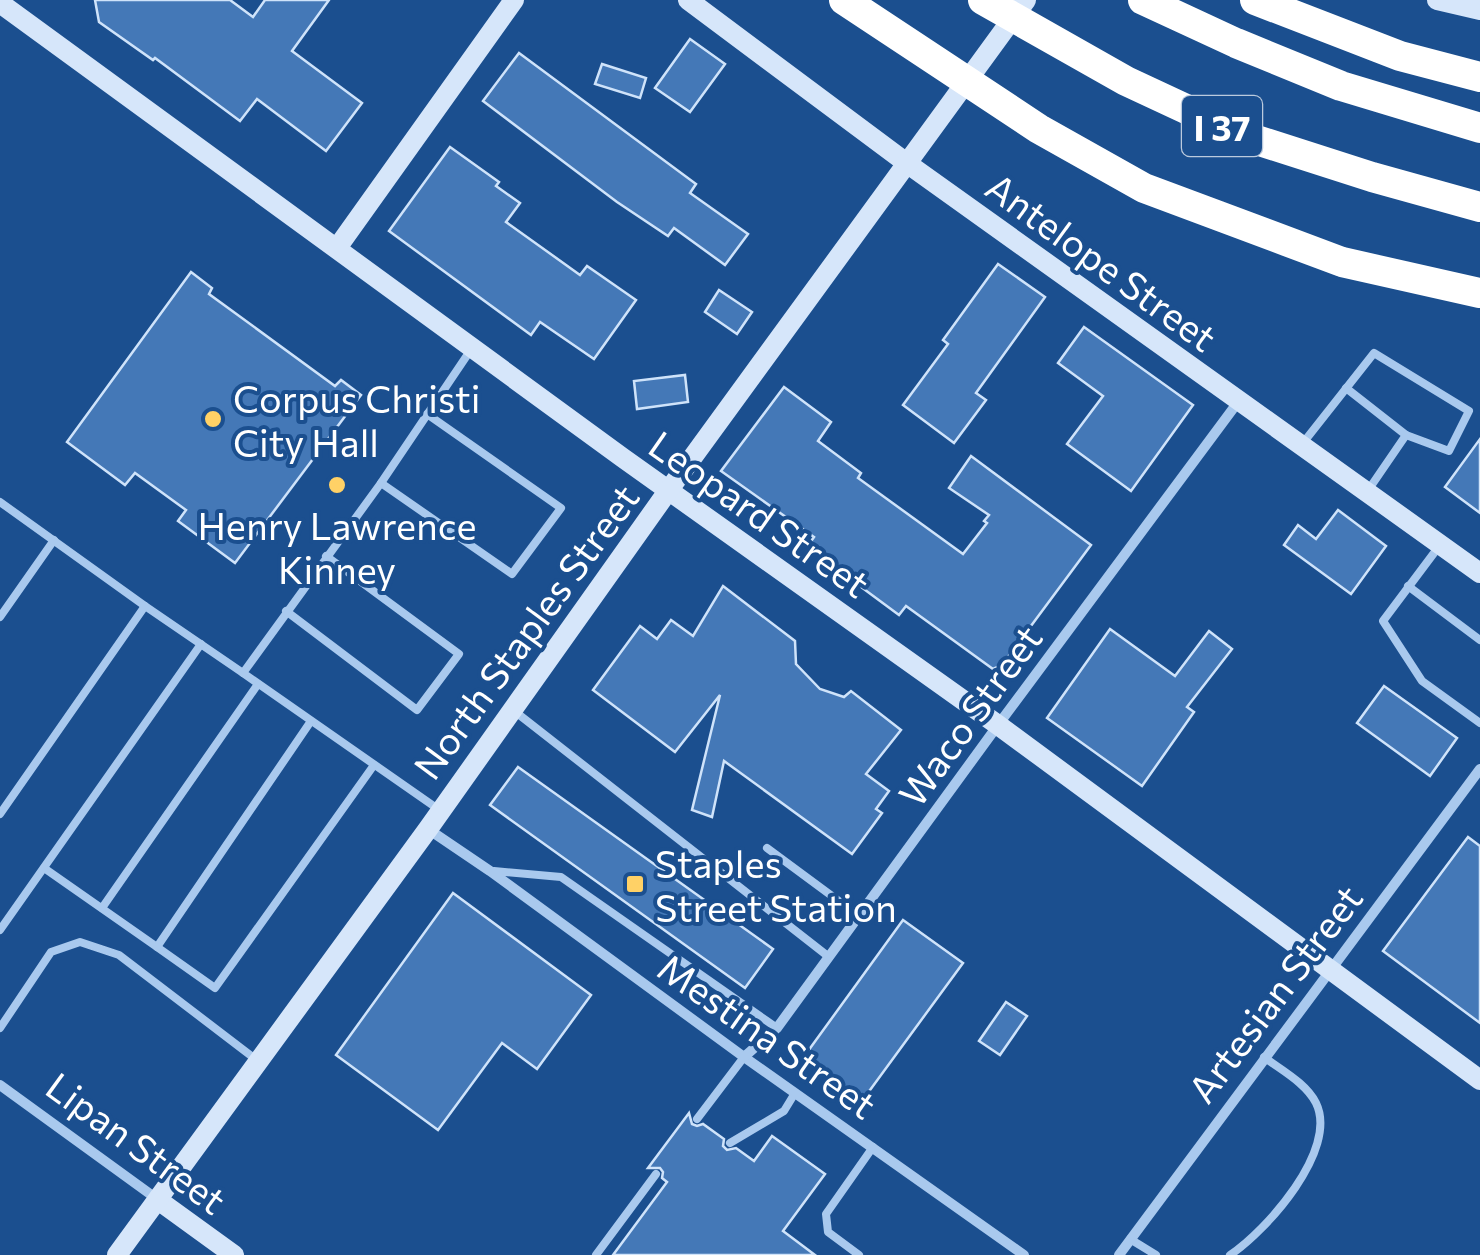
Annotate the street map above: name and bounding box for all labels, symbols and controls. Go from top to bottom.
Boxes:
road number: I 37 [1182,96,1262,156]
street label: Antelope Street [978,162,1226,360]
place label: Corpus Christi City Hall [233,374,480,465]
marker: Corpus Christi City Hall [202,408,224,430]
street label: Leopard Street [641,420,879,606]
marker: Henry Lawrence Kinney [326,474,348,496]
street label: North Staples Street [402,475,648,787]
place label: Henry Lawrence Kinney [197,501,477,592]
street label: Waco Street [887,615,1051,815]
place label: Staples Street Station [655,839,897,930]
marker: Staples Street Station [624,873,646,895]
street label: Artesian Street [1177,875,1371,1111]
street label: Mestina Street [650,943,886,1127]
street label: Lipan Street [38,1061,236,1223]

